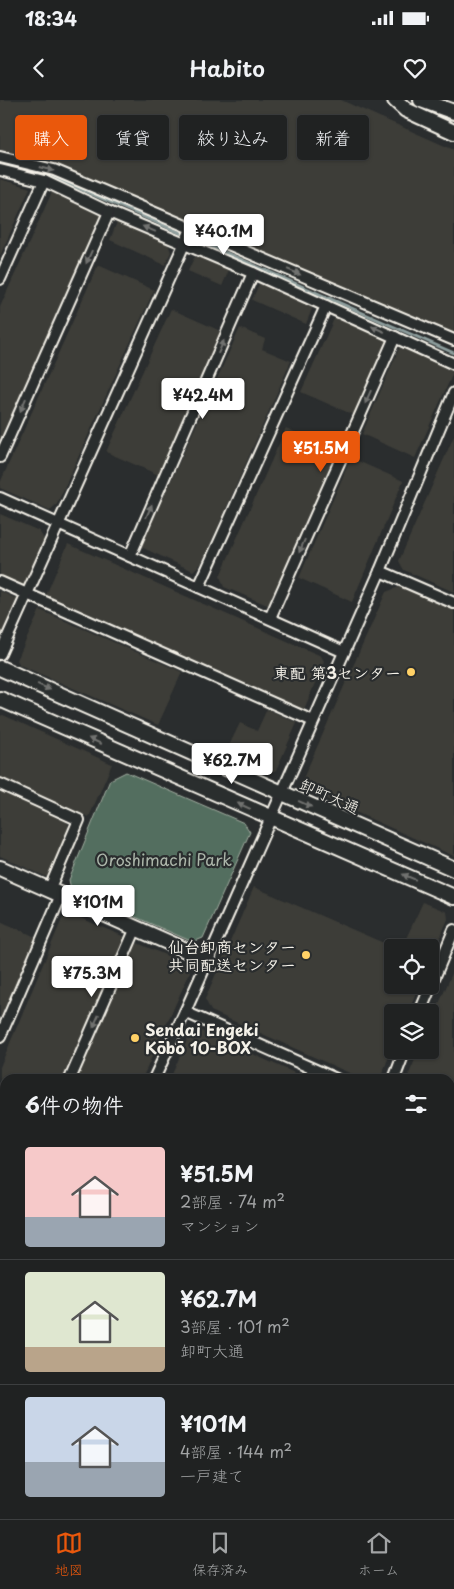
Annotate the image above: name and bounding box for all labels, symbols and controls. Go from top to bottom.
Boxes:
text: 18:34 [25,4,77,32]
text: Habito [189,51,265,84]
icon: back [25,54,53,82]
icon: heart [401,54,429,82]
chip: 購入 [15,115,87,160]
chip: 賃貸 [97,115,169,160]
chip: 絞り込み [179,115,287,160]
chip: 新着 [297,115,369,160]
one-way arrow [40,165,55,173]
pin: ¥40.1M [183,214,265,256]
text: ¥40.1M [195,218,253,242]
one-way arrow [142,224,156,232]
one-way arrow [85,250,93,264]
one-way arrow [287,269,301,277]
one-way arrow [371,325,385,333]
one-way arrow [218,340,226,354]
pin: ¥42.4M [162,378,244,420]
text: ¥42.4M [172,382,234,406]
one-way arrow [363,390,371,404]
one-way arrow [19,398,27,412]
pin: ¥51.5M [280,430,362,473]
text: ¥51.5M [293,435,349,459]
one-way arrow [146,504,154,518]
one-way arrow [298,539,306,553]
place label: 東配 第3センター [273,660,401,684]
marker: 東配 第3センター [405,666,417,678]
one-way arrow [37,684,51,692]
one-way arrow [88,736,102,744]
pin: ¥62.7M [191,742,273,785]
text: ¥62.7M [203,747,261,771]
street label: 卸町大通 [296,771,364,819]
one-way arrow [298,800,312,808]
one-way arrow [237,802,251,810]
park label: Oroshimachi Park [96,847,232,871]
one-way arrow [402,873,416,881]
pin: ¥101M [63,884,133,927]
text: ¥101M [73,889,123,913]
place label: 仙台卸商センター 共同配送センター [168,934,296,976]
map controls [384,939,439,1059]
button: locate [384,939,439,994]
marker: 仙台卸商センター 共同配送センター [300,949,312,961]
pin: ¥75.3M [51,956,133,998]
text: ¥75.3M [63,960,121,984]
button: layers [384,1004,439,1059]
one-way arrow [91,1014,99,1028]
place label: Sendai Engeki Kōbō 10-BOX [145,1017,259,1059]
marker: Sendai Engeki Kōbō 10-BOX [129,1032,141,1044]
text: 6件の物件 [25,1088,124,1120]
icon: filters [402,1090,430,1118]
text: ¥51.5M [180,1157,254,1189]
icon: home [65,1167,125,1227]
text: 2部屋 · 74 m² [180,1189,285,1213]
text: マンション [180,1213,259,1237]
text: ¥62.7M [180,1282,257,1314]
icon: home [65,1292,125,1352]
text: 3部屋 · 101 m² [180,1314,290,1338]
text: 卸町大通 [180,1338,244,1362]
text: ¥101M [180,1407,247,1439]
icon: home [65,1417,125,1477]
text: 4部屋 · 144 m² [180,1439,292,1463]
text: 一戸建て [180,1463,244,1487]
tab: 地図 [55,1529,83,1580]
tab: 保存済み [192,1529,248,1580]
tab: ホーム [358,1529,399,1580]

